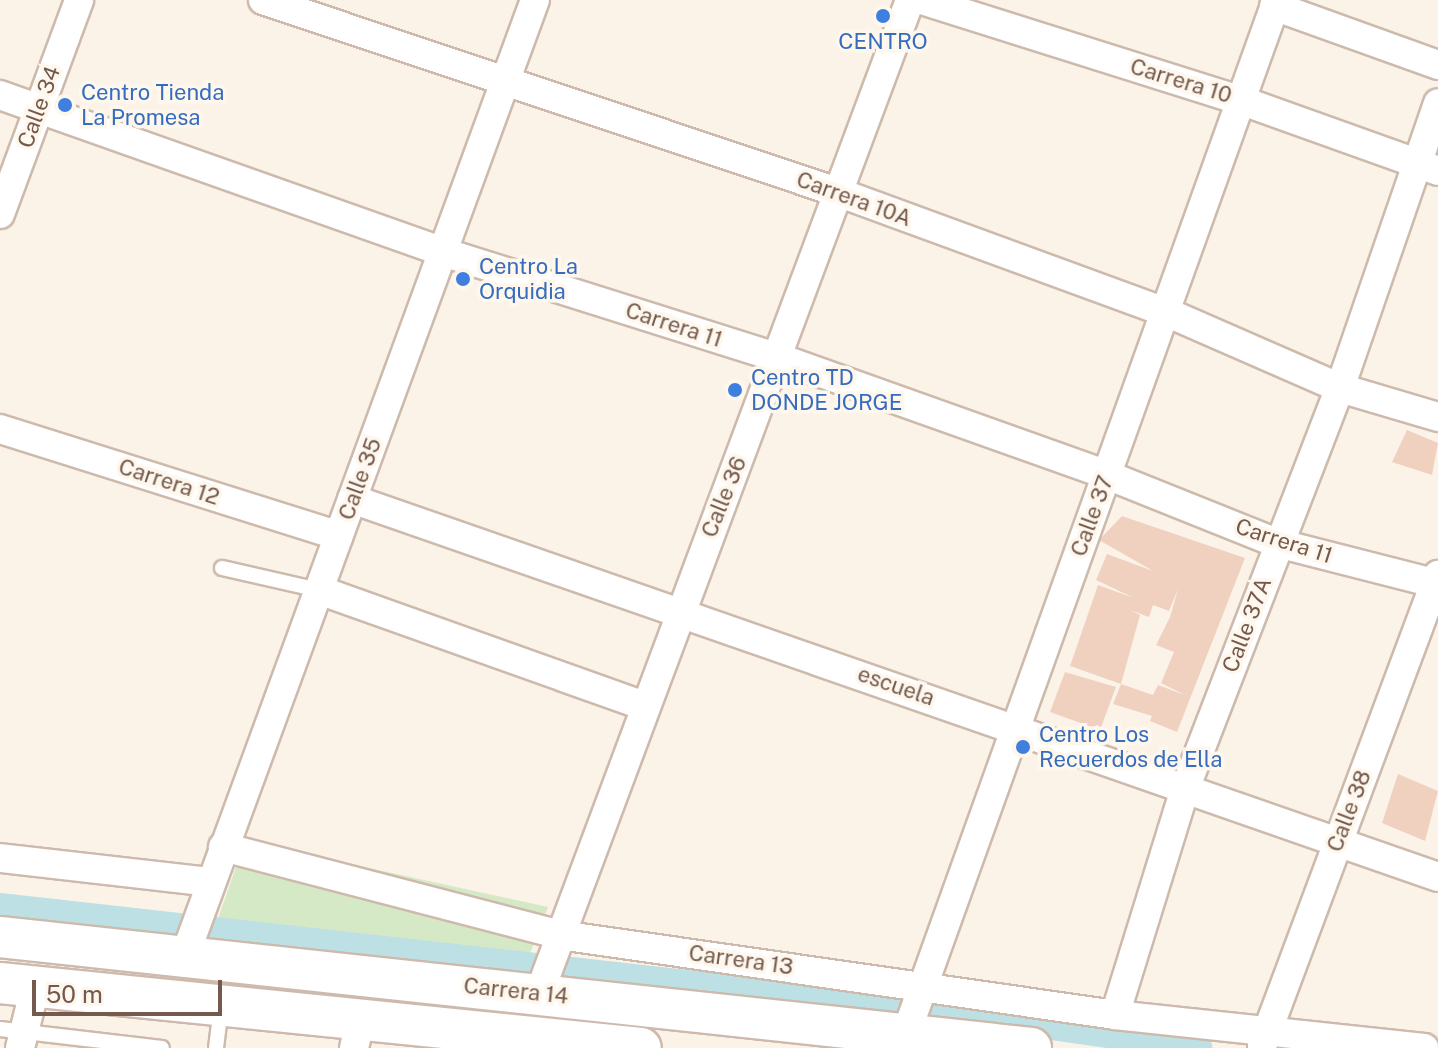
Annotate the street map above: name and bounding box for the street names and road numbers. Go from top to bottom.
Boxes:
street label: Carrera 10 [1127,53,1235,109]
street label: Calle 34 [12,63,66,151]
street label: Carrera 10A [793,166,915,232]
street label: Carrera 11 [622,297,726,353]
street label: Calle 35 [333,434,387,524]
street label: Carrera 12 [115,453,223,511]
street label: Calle 36 [696,453,752,541]
street label: Calle 37 [1065,472,1119,560]
street label: Carrera 11 [1232,513,1336,569]
street label: Calle 37A [1217,574,1277,676]
street label: escuela [854,661,938,711]
street label: Calle 38 [1321,766,1377,856]
street label: Carrera 13 [687,940,795,980]
street label: Carrera 14 [462,972,570,1010]

